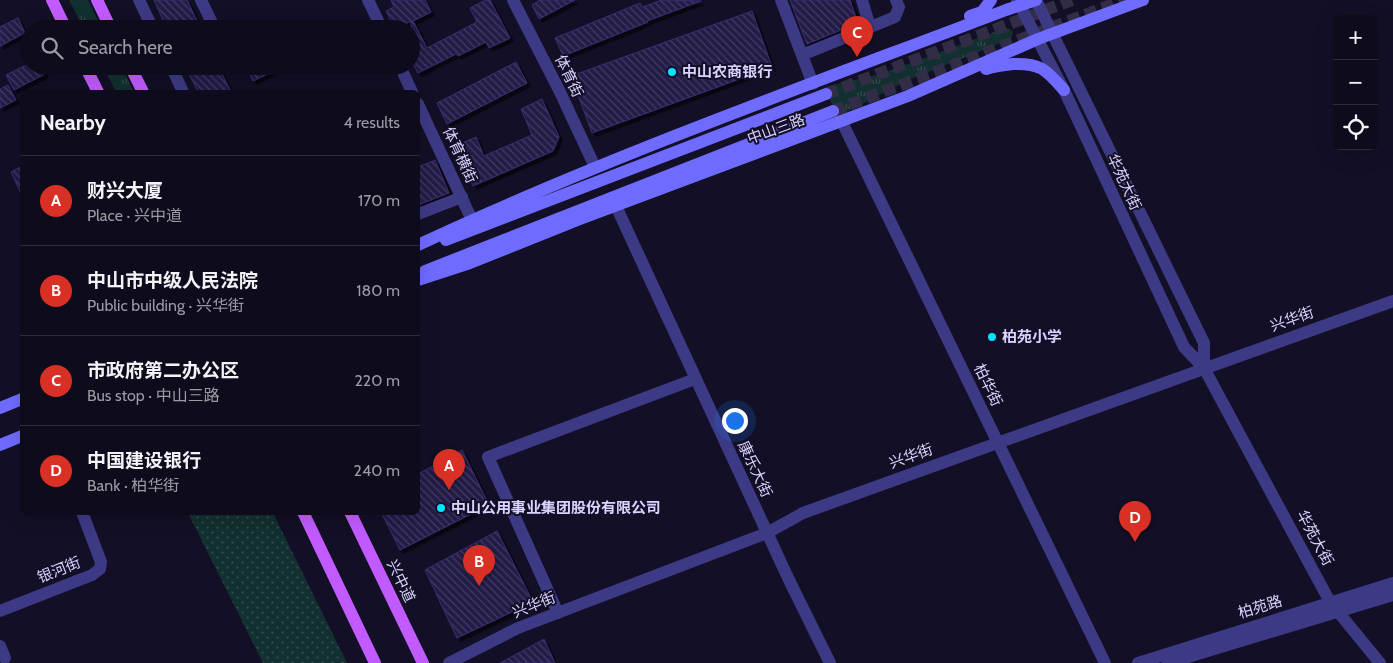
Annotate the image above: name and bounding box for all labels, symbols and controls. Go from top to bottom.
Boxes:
map controls [1333,15,1378,150]
button: + [1333,15,1378,60]
pin: C [841,16,873,57]
search box [20,20,420,75]
icon: search [38,34,66,62]
text: Search here [78,36,172,59]
street label: 体育街 [551,52,587,100]
button: − [1333,60,1378,105]
place label: 中山农商银行 [682,63,772,81]
marker: 中山农商银行 [666,66,678,78]
button: locate [1333,105,1378,150]
text: Nearby [40,110,106,135]
street label: 中山三路 [745,110,807,148]
text: 4 results [343,113,400,132]
street label: 体育横街 [439,124,481,186]
street label: 华苑大街 [1103,151,1145,213]
text: 财兴大厦 [87,179,163,202]
text: A [51,191,61,210]
text: 170 m [358,191,400,210]
text: Place · 兴中道 [87,206,182,225]
text: 中山市中级人民法院 [87,269,258,292]
text: B [51,281,61,300]
text: 180 m [356,281,400,300]
text: Public building · 兴华街 [87,296,244,315]
street label: 兴华街 [1268,303,1316,335]
place label: 柏苑小学 [1002,328,1062,346]
marker: 柏苑小学 [986,331,998,343]
text: 市政府第二办公区 [87,359,239,382]
street label: 柏华街 [970,361,1006,409]
text: C [51,371,61,390]
text: 220 m [354,371,400,390]
text: Bus stop · 中山三路 [87,386,220,405]
your location [722,408,748,434]
street label: 康乐大街 [734,438,776,500]
street label: 兴华街 [887,440,935,472]
text: 中国建设银行 [87,449,201,472]
pin: A [433,449,465,490]
text: D [50,461,62,480]
text: 240 m [354,461,400,480]
text: Bank · 柏华街 [87,476,179,495]
place label: 中山公用事业集团股份有限公司 [451,499,661,517]
pin: D [1119,501,1151,542]
marker: 中山公用事业集团股份有限公司 [435,502,447,514]
street label: 华苑大街 [1293,507,1337,569]
pin: B [463,545,495,586]
street label: 银河街 [35,553,83,587]
street label: 兴中道 [383,557,419,605]
street label: 兴华街 [510,588,558,622]
street label: 柏苑路 [1236,592,1284,622]

